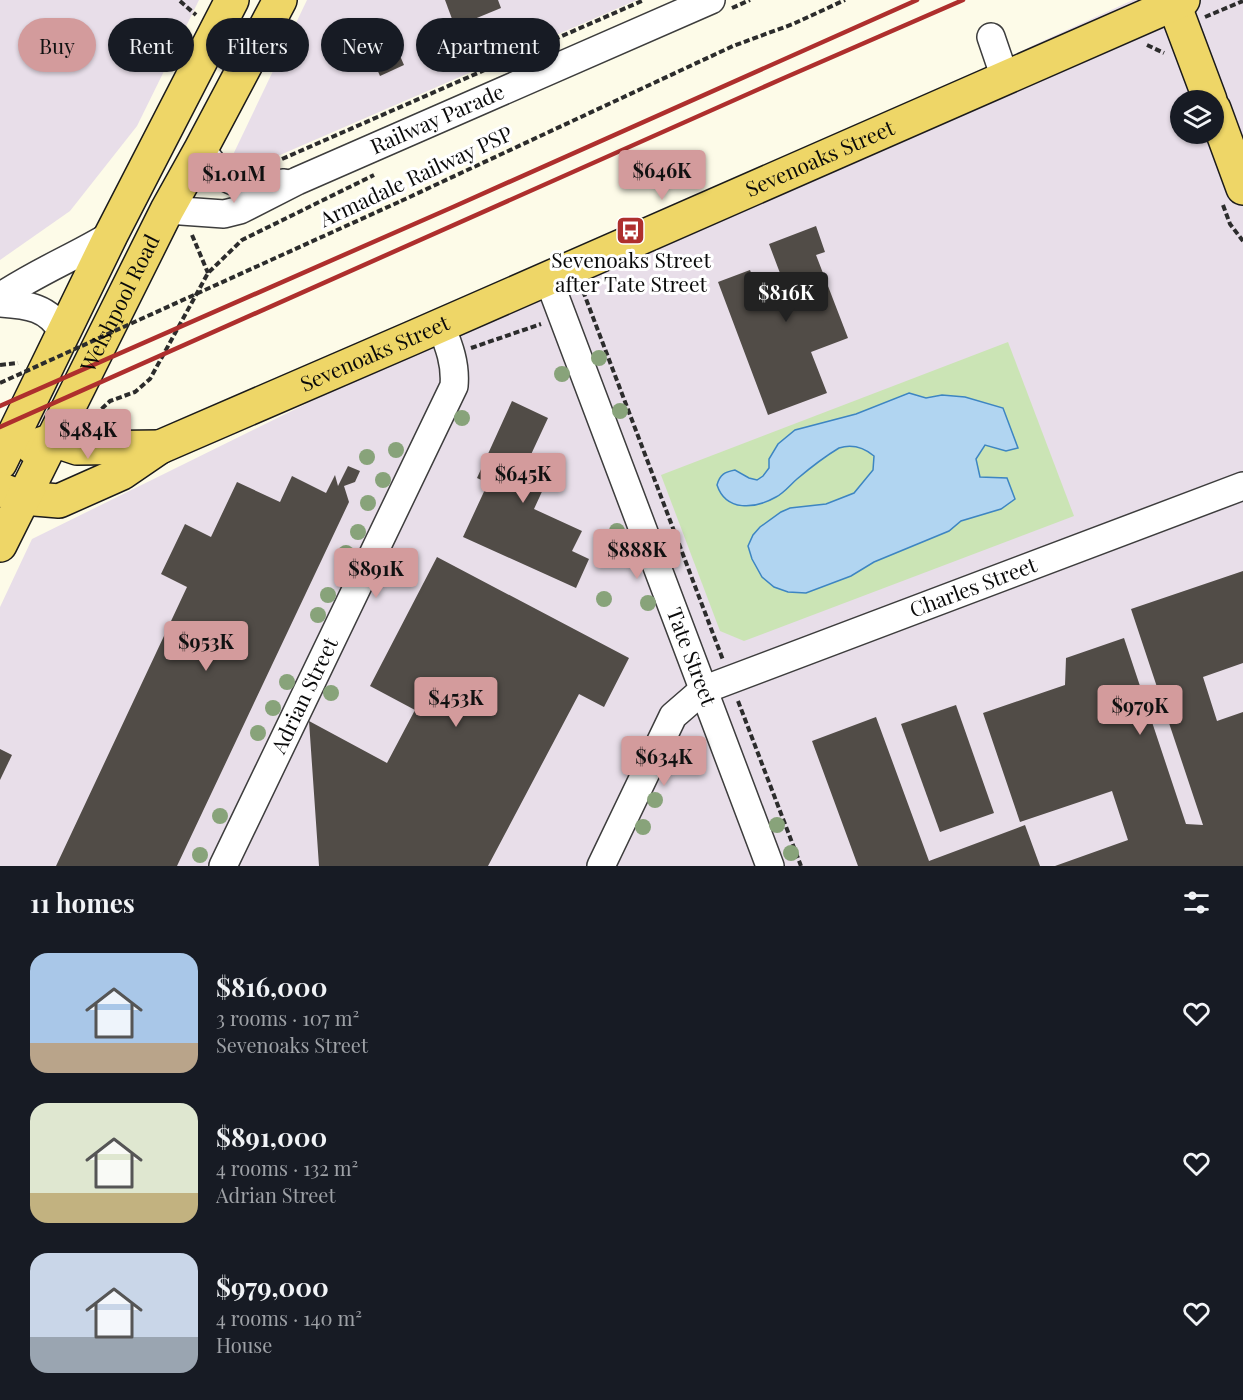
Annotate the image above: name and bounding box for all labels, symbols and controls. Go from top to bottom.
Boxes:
chip: Buy [18,18,96,72]
chip: Rent [108,18,194,72]
chip: Filters [206,18,309,72]
chip: New [321,18,404,72]
chip: Apartment [416,18,560,72]
street label: Railway Parade [366,76,508,159]
map controls [1170,90,1224,144]
button: layers [1170,90,1224,144]
street label: Sevenoaks Street [741,112,899,202]
street label: Armadale Railway PSP [313,118,516,233]
pin: $646K [620,150,704,201]
pin: $1.01M [185,153,283,204]
text: $646K [633,156,691,183]
text: $1.01M [202,159,266,186]
bus stop icon: Sevenoaks Street after Tate Street [615,214,647,246]
street label: Welshpool Road [72,229,165,377]
place label: Sevenoaks Street after Tate Street [551,245,711,297]
pin: $816K [744,272,828,323]
text: $816K [758,278,814,305]
street label: Sevenoaks Street [295,307,454,397]
pin: $484K [46,409,130,460]
text: $484K [59,415,117,442]
pin: $645K [481,453,565,504]
text: $645K [495,459,551,486]
pin: $888K [595,529,679,580]
text: $888K [607,535,667,562]
pin: $891K [334,548,418,599]
street label: Charles Street [905,549,1041,623]
text: $891K [348,554,404,581]
street label: Tate Street [662,603,724,710]
pin: $953K [164,621,248,672]
text: $953K [178,627,234,654]
street label: Adrian Street [263,632,343,758]
pin: $453K [414,677,498,728]
text: $453K [428,683,484,710]
pin: $979K [1098,685,1182,736]
text: $979K [1112,691,1168,718]
pin: $634K [622,736,706,787]
text: $634K [635,742,693,769]
text: 11 homes [30,885,135,920]
icon: filters [1180,886,1213,919]
text: $816,000 [216,969,327,1004]
icon: home [78,977,150,1049]
icon: heart [1180,997,1213,1030]
text: 3 rooms · 107 m² [216,1004,359,1031]
text: Sevenoaks Street [216,1031,368,1058]
text: $891,000 [216,1119,327,1154]
icon: home [78,1127,150,1199]
icon: heart [1180,1147,1213,1180]
text: 4 rooms · 132 m² [216,1154,358,1181]
text: Adrian Street [216,1181,336,1208]
text: $979,000 [216,1269,329,1304]
icon: home [78,1277,150,1349]
icon: heart [1180,1297,1213,1330]
text: 4 rooms · 140 m² [216,1304,362,1331]
text: House [216,1331,272,1358]

